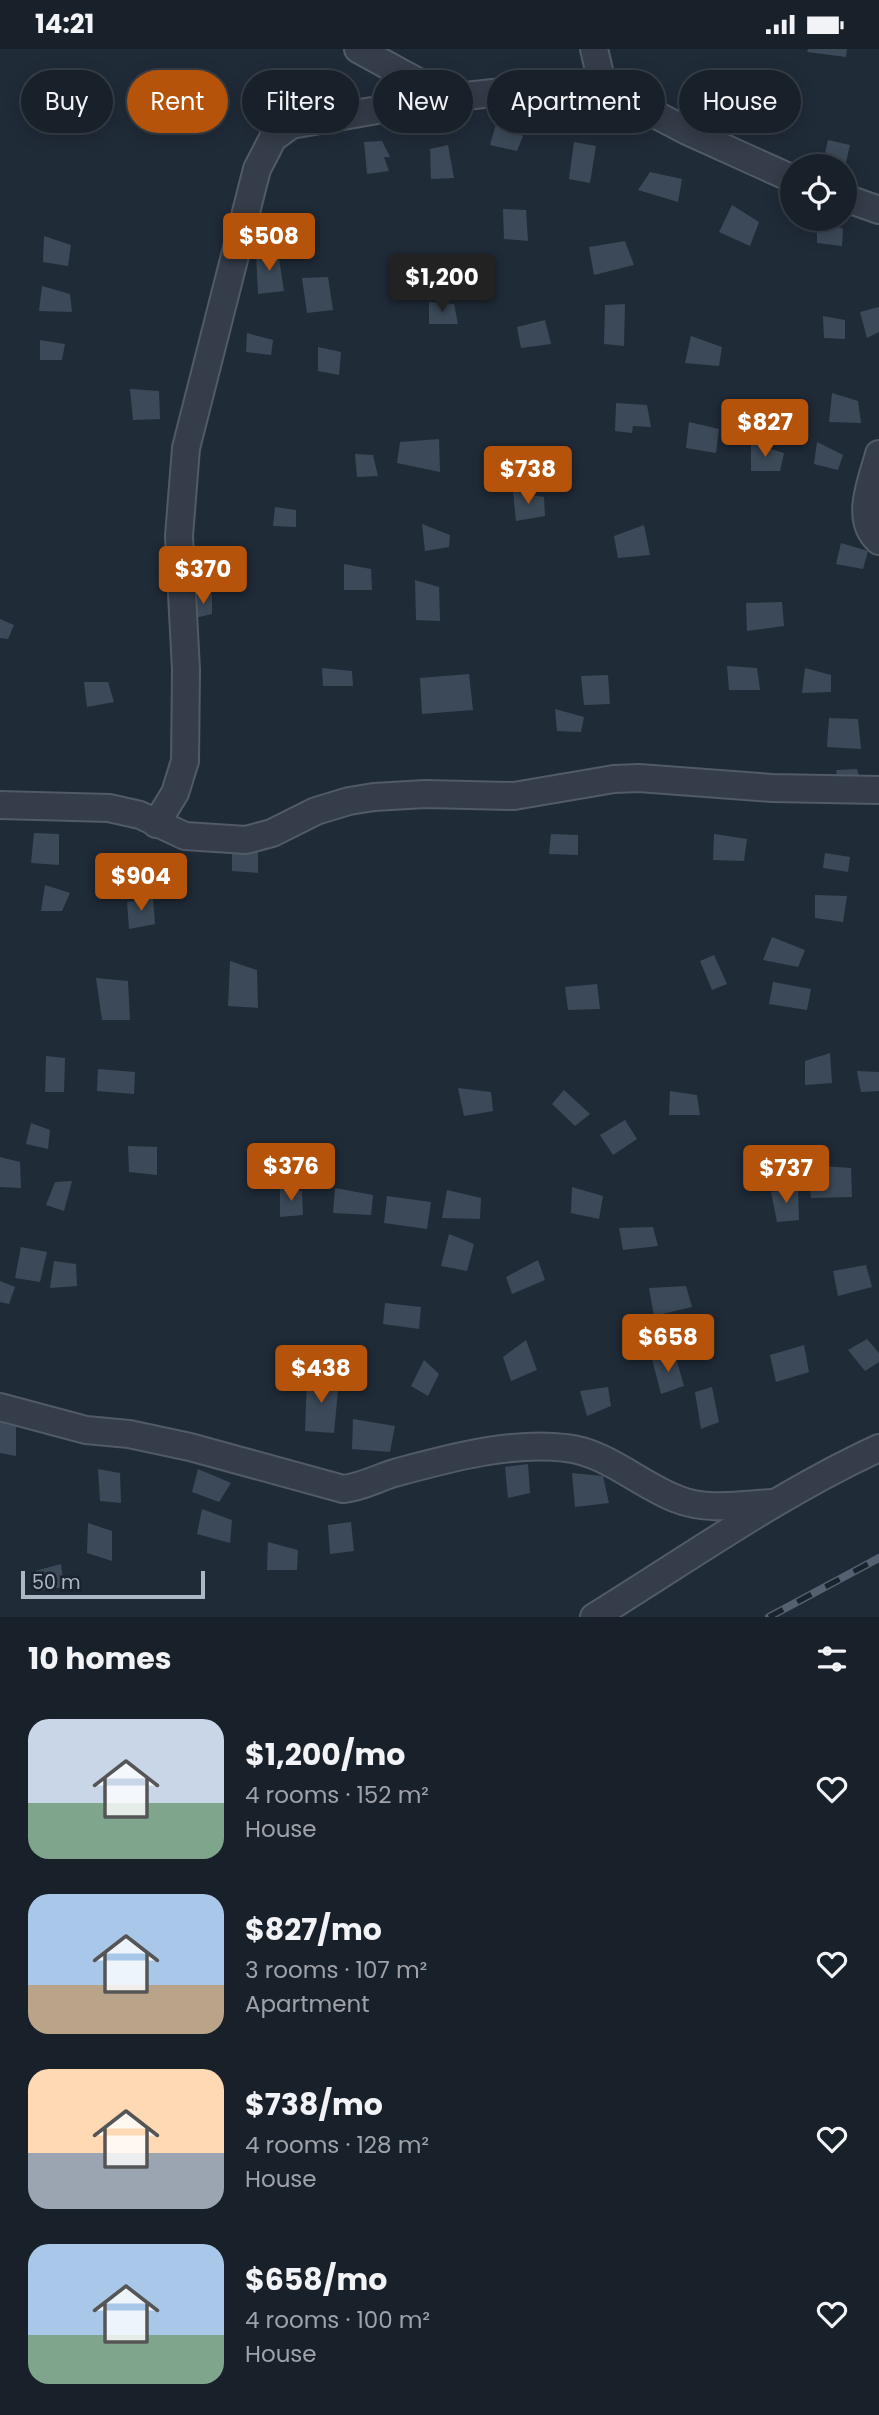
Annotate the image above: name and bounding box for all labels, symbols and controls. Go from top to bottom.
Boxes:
text: 14:21 [35,6,94,42]
chip: Buy [21,70,113,133]
chip: Rent [127,70,228,133]
chip: Filters [242,70,359,133]
chip: New [373,70,473,133]
chip: Apartment [487,70,665,133]
chip: House [679,70,801,133]
map controls [780,154,857,231]
button: locate [780,154,857,231]
pin: $508 [228,213,310,273]
text: $508 [239,220,299,252]
pin: $1,200 [385,254,499,314]
text: $1,200 [405,261,479,293]
pin: $827 [724,399,806,459]
text: $827 [737,406,793,438]
pin: $738 [487,447,569,506]
text: $738 [500,453,556,485]
pin: $370 [162,547,244,606]
text: $370 [175,553,231,585]
pin: $904 [100,853,182,913]
text: $904 [111,860,171,892]
pin: $376 [250,1143,332,1203]
pin: $737 [745,1145,827,1205]
text: $376 [263,1150,319,1182]
text: $737 [759,1152,813,1184]
pin: $658 [627,1315,709,1374]
text: $658 [638,1321,698,1353]
pin: $438 [280,1345,362,1405]
text: $438 [291,1352,351,1384]
scale bar [21,1568,205,1600]
text: 50 m [32,1569,81,1596]
text: 10 homes [28,1637,172,1680]
icon: filters [813,1640,851,1678]
text: $1,200/mo [245,1733,405,1776]
icon: home [84,1747,168,1831]
icon: heart [813,1770,851,1808]
text: 4 rooms · 152 m² [245,1779,429,1811]
text: House [245,1813,317,1845]
text: $827/mo [245,1908,382,1951]
icon: home [84,1922,168,2006]
icon: heart [813,1945,851,1983]
text: 3 rooms · 107 m² [245,1954,427,1986]
text: Apartment [245,1988,370,2020]
text: $738/mo [245,2083,383,2126]
icon: home [84,2097,168,2181]
icon: heart [813,2120,851,2158]
text: 4 rooms · 128 m² [245,2129,429,2161]
text: House [245,2163,317,2195]
text: $658/mo [245,2258,387,2301]
icon: home [84,2272,168,2356]
icon: heart [813,2295,851,2333]
text: 4 rooms · 100 m² [245,2304,430,2336]
text: House [245,2338,317,2370]

